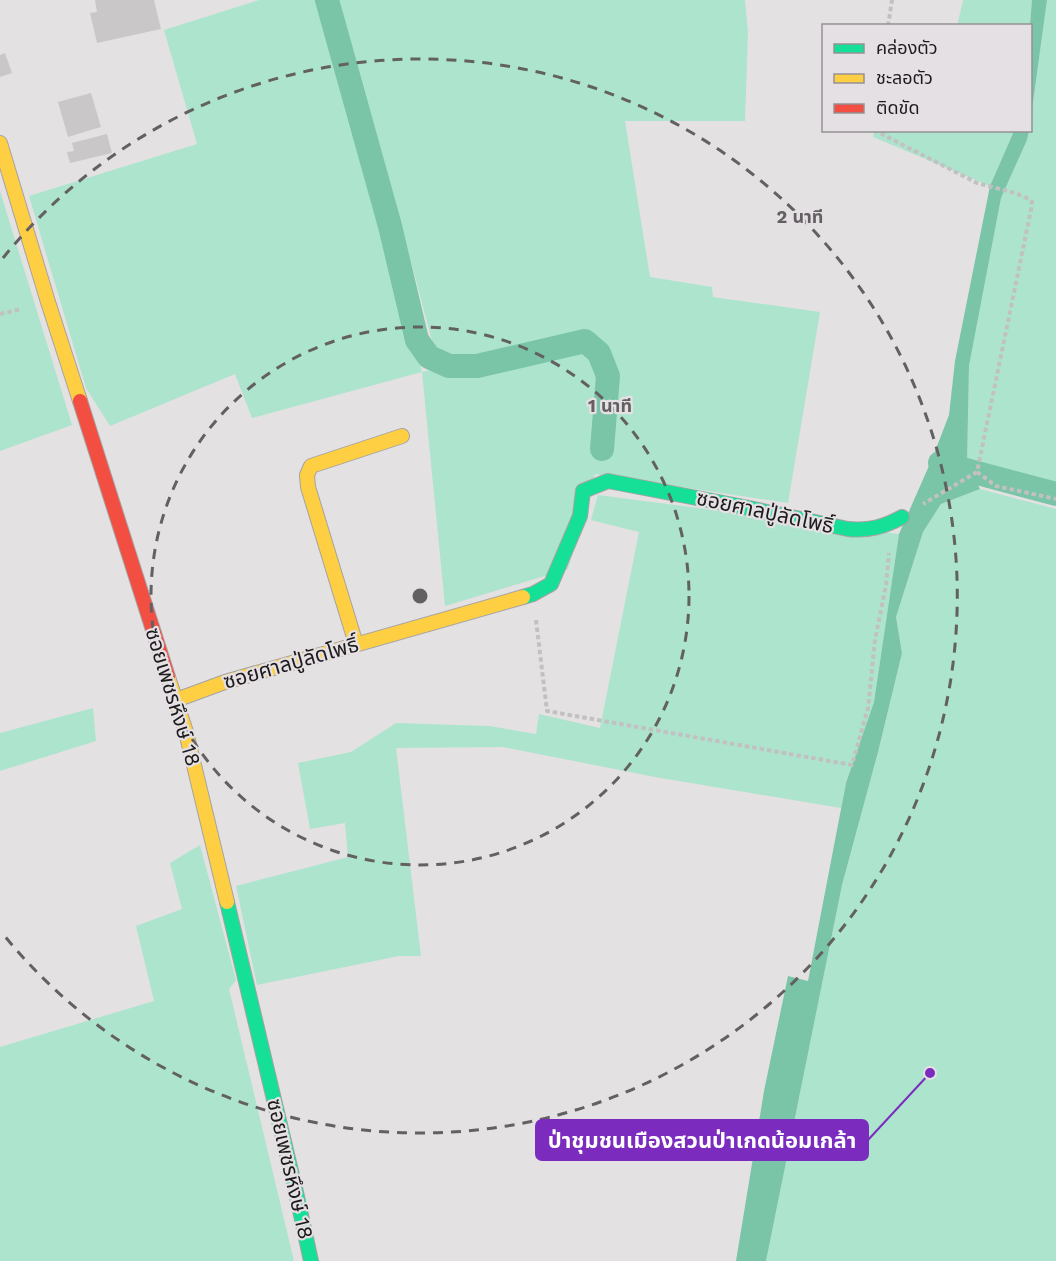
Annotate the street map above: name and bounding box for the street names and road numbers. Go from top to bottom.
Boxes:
street label: ซอยศาลปู่ลัดโพธิ์ [694,485,836,539]
street label: ซอยเพชรหึงษ์ 18 [141,625,206,769]
street label: ซอยศาลปู่ลัดโพธิ์ [220,631,362,695]
street label: ซอยเพชรหึงษ์ 18 [262,1096,319,1242]

